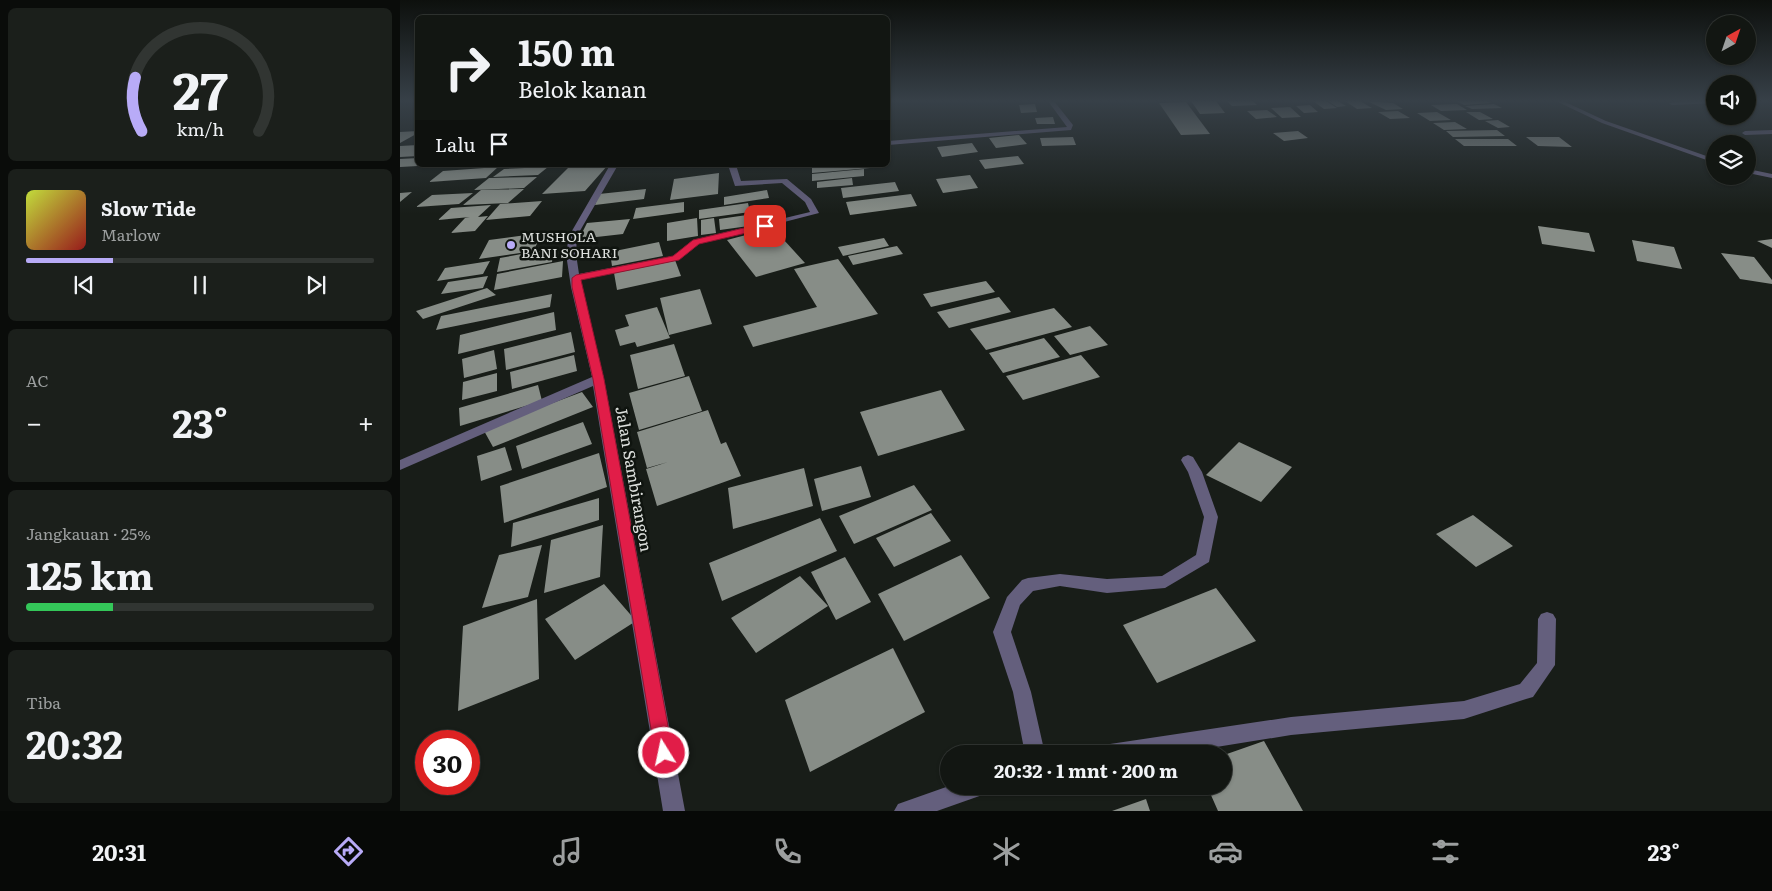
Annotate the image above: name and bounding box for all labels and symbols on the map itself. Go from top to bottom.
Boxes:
north arrow [1706,15,1756,65]
pin [744,205,786,247]
place label: MUSHOLA BANI SOHARI [521,226,617,262]
marker: MUSHOLA BANI SOHARI [505,239,517,251]
street label: Jalan Sambirangon [610,404,660,554]
position arrow [637,726,689,778]
speed limit sign: 30 [415,730,480,795]

